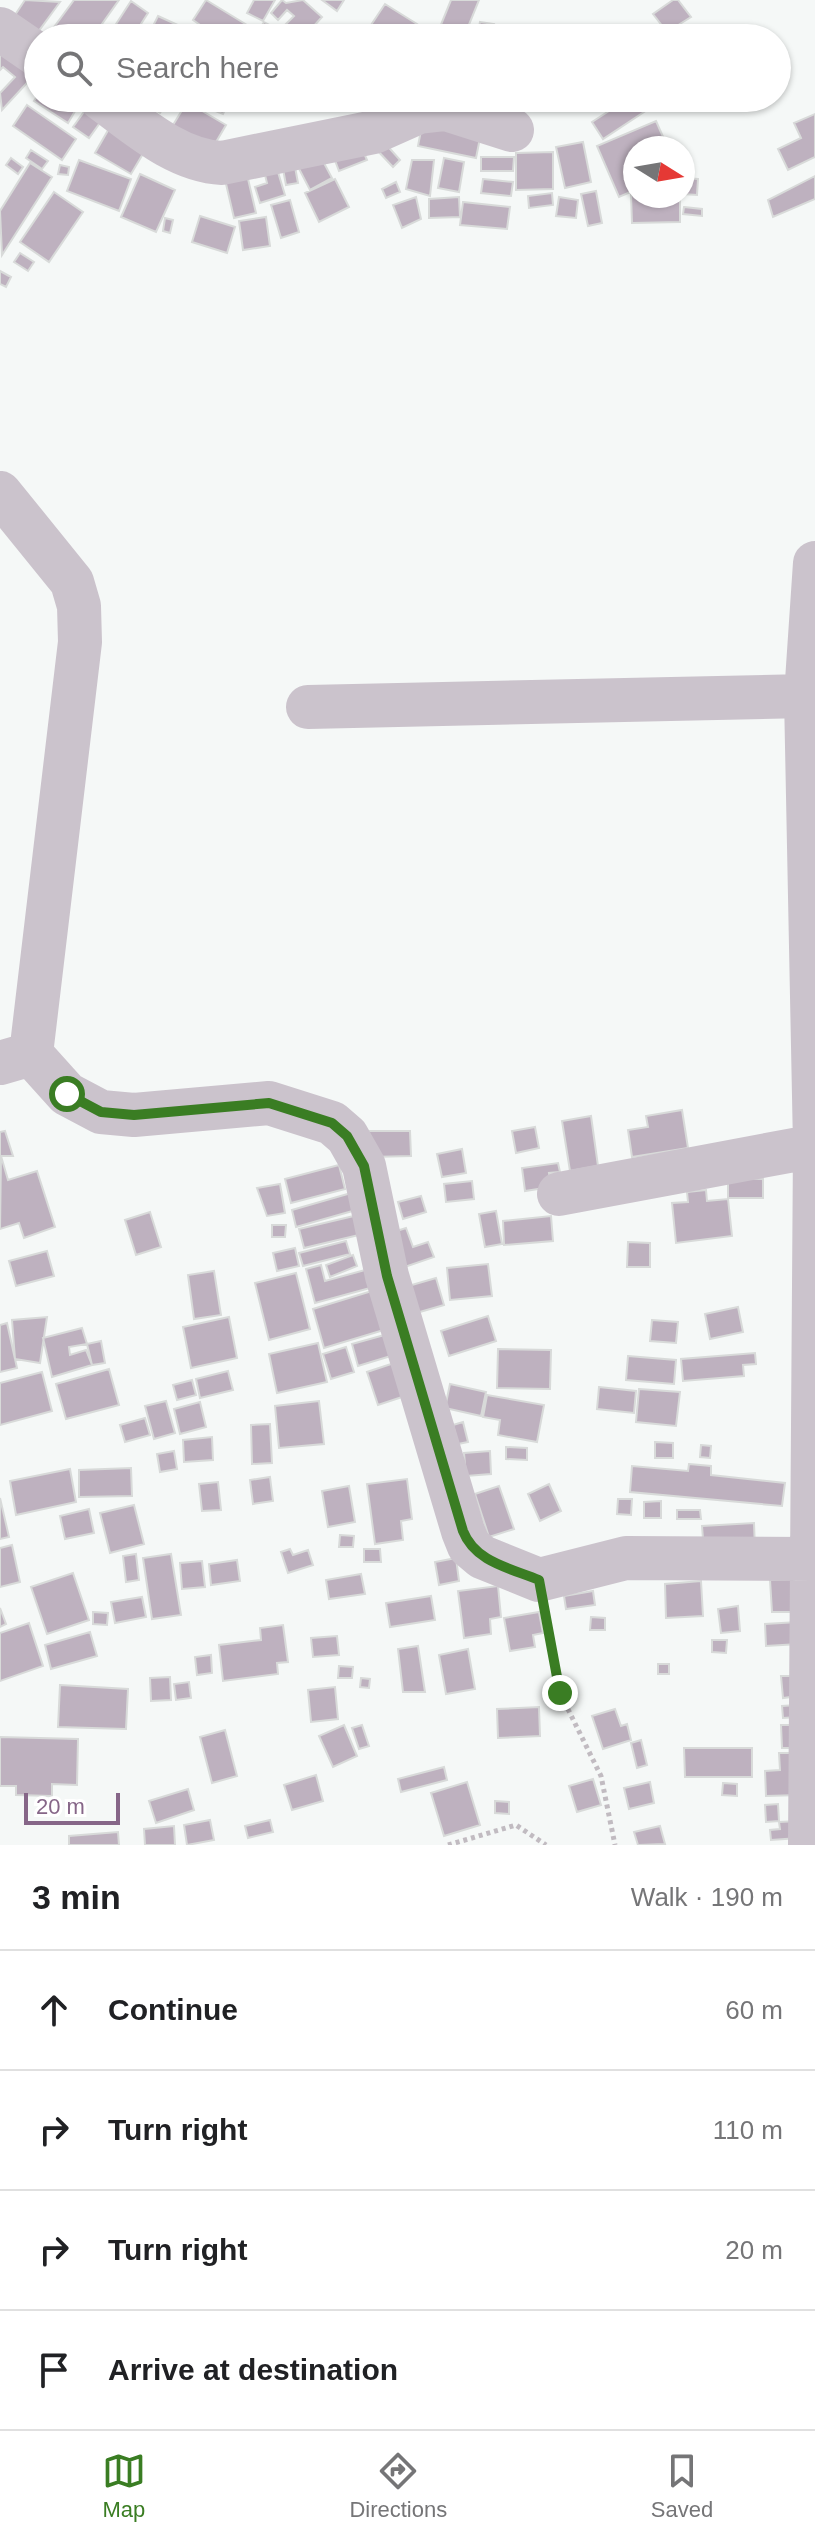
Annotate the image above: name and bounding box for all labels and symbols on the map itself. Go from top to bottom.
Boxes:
north arrow [623,136,695,208]
route start [49,1076,85,1112]
route end [542,1675,578,1711]
scale bar [24,1789,120,1825]

